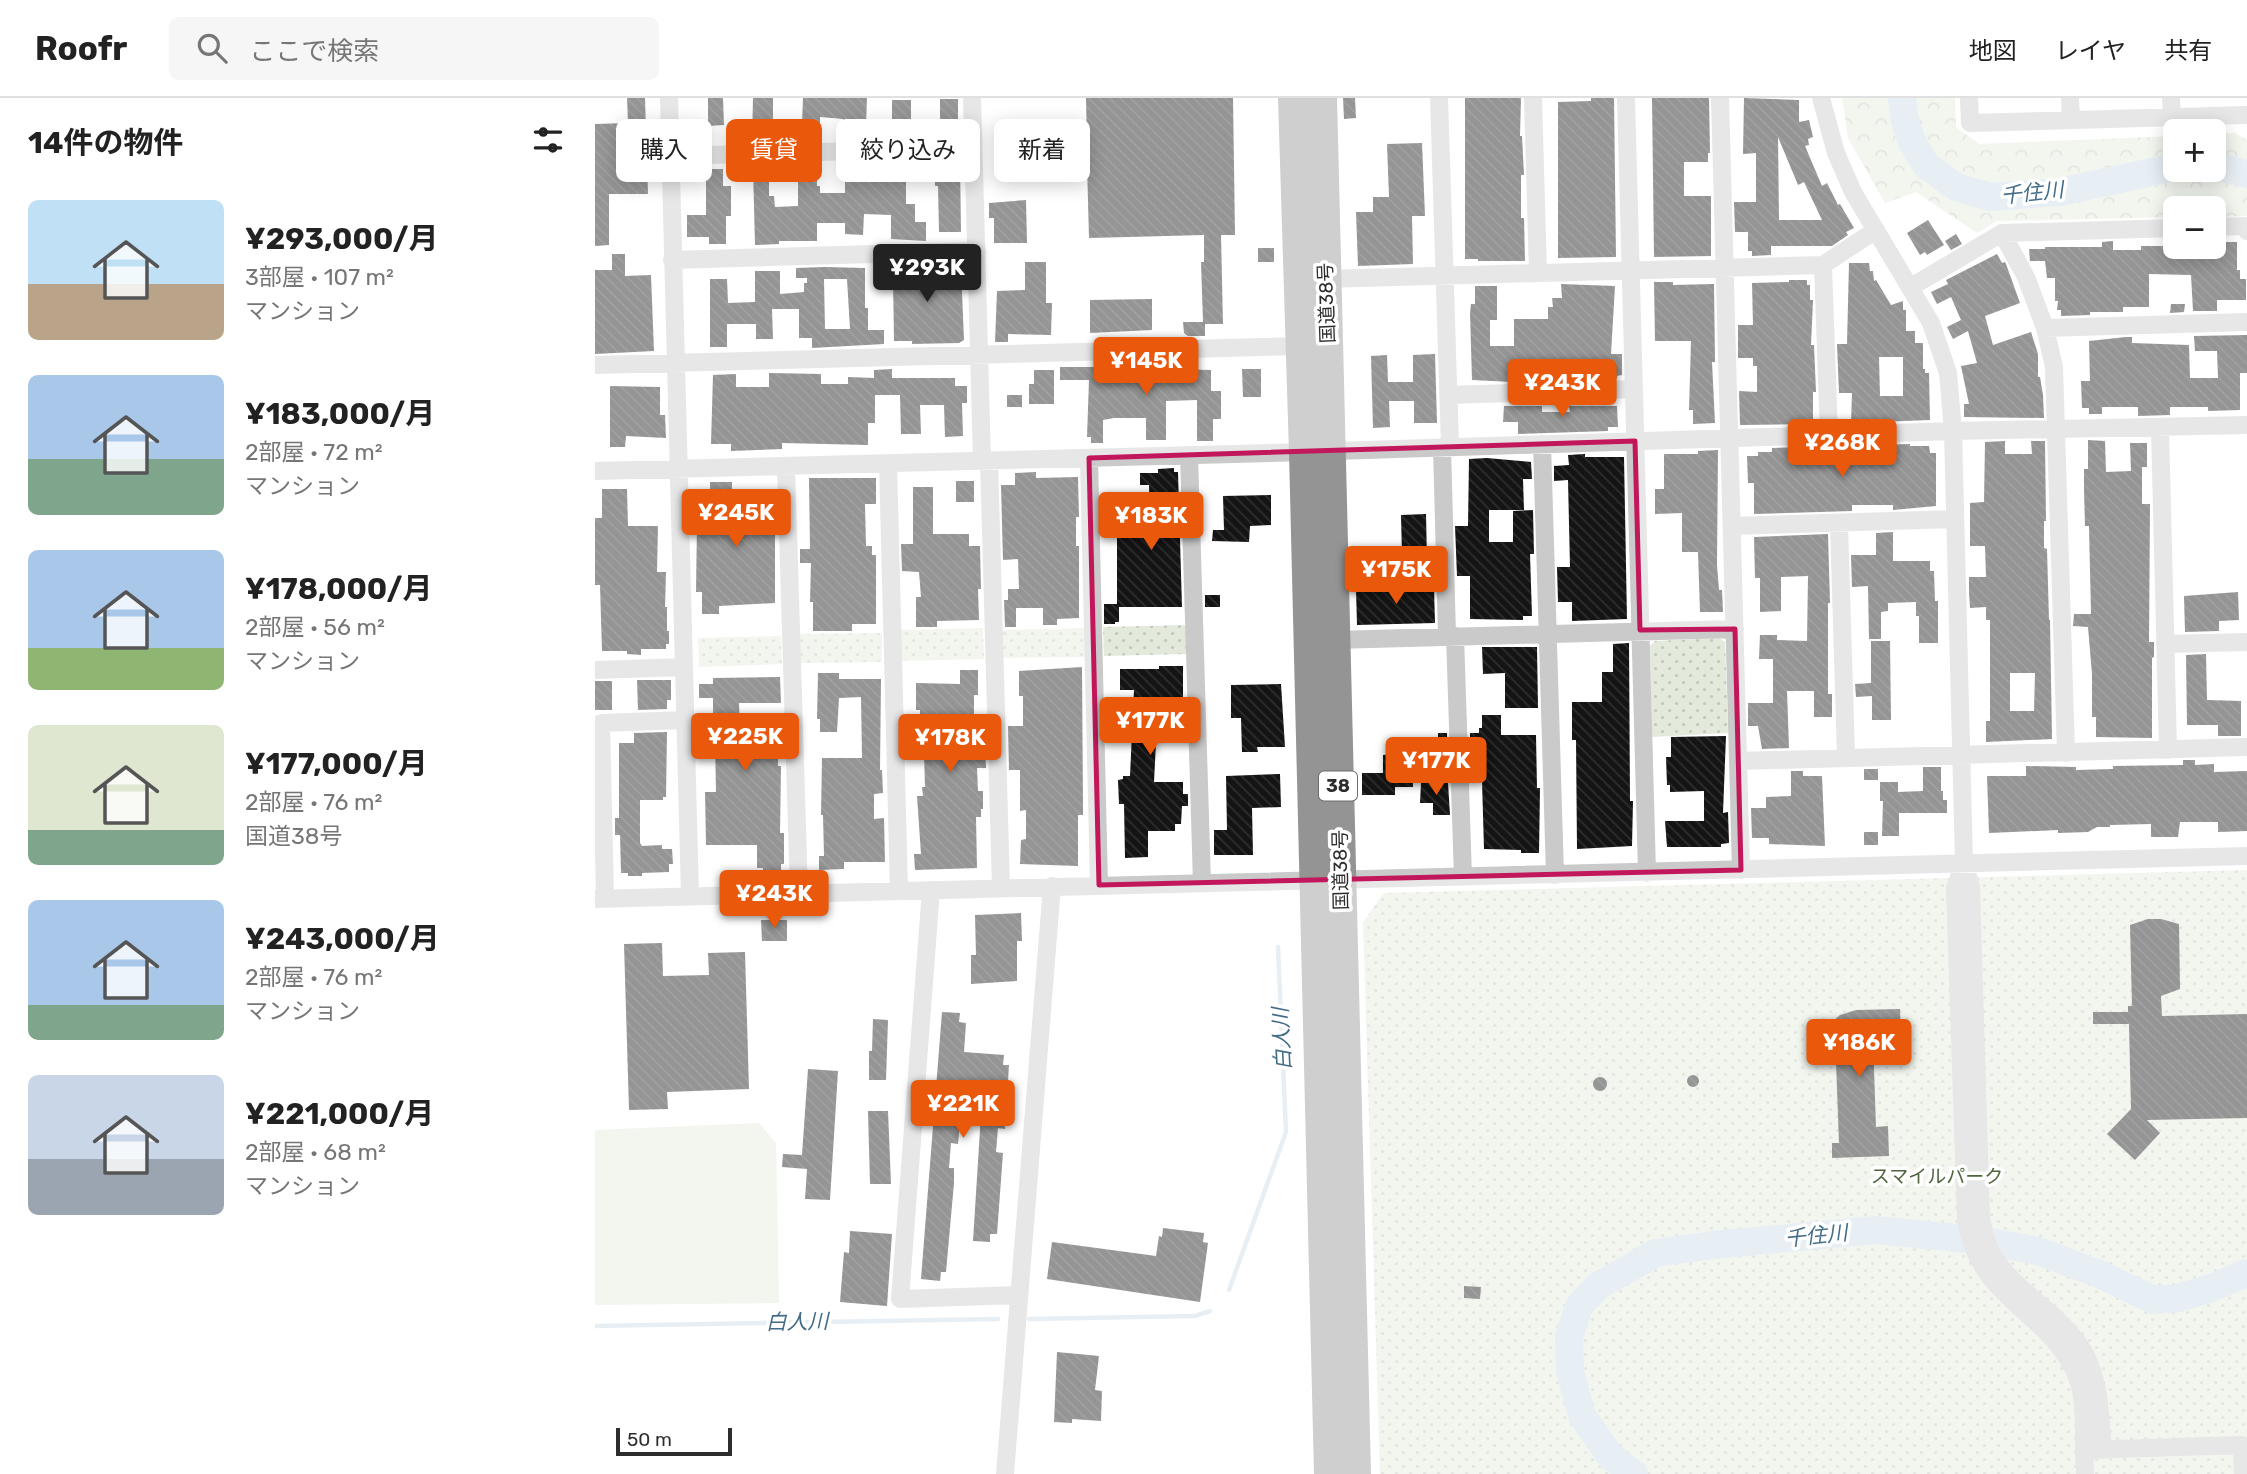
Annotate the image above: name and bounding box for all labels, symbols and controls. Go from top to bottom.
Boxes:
search box [169,17,659,80]
text: Roofr [35,29,127,68]
icon: search [193,29,231,67]
text: ここで検索 [249,36,379,67]
text: 地図 [1969,37,2017,65]
text: レイヤ [2055,37,2126,65]
text: 共有 [2164,37,2212,65]
chip: 購入 [616,119,712,182]
chip: 賃貸 [726,119,822,182]
chip: 絞り込み [836,119,980,182]
chip: 新着 [994,119,1090,182]
map controls [2163,119,2226,259]
button: + [2163,119,2226,182]
icon: filters [529,121,567,159]
text: 14件の物件 [28,125,183,161]
water label: 千住川 [1999,177,2067,208]
button: − [2163,196,2226,259]
text: ¥293,000/月 [245,221,439,257]
icon: home [84,228,168,312]
pin: ¥293K [878,244,976,304]
text: ¥293K [889,253,965,281]
street label: 国道38号 [1314,262,1339,344]
text: 3部屋 · 107 m² [245,263,394,291]
text: マンション [245,297,360,325]
pin: ¥145K [1097,338,1195,397]
text: ¥145K [1109,346,1183,374]
pin: ¥243K [1513,360,1611,419]
text: ¥243K [1524,368,1600,396]
text: ¥183,000/月 [245,396,435,432]
icon: home [84,403,168,487]
pin: ¥268K [1793,420,1891,479]
text: ¥268K [1804,428,1880,456]
text: 2部屋 · 72 m² [245,438,383,466]
text: マンション [245,472,360,500]
pin: ¥245K [687,490,785,549]
pin: ¥183K [1102,492,1200,552]
text: ¥245K [698,498,774,526]
text: ¥183K [1114,501,1188,529]
pin: ¥175K [1347,546,1445,606]
text: ¥175K [1361,555,1431,583]
text: ¥178,000/月 [245,571,433,607]
icon: home [84,578,168,662]
text: 2部屋 · 56 m² [245,613,385,641]
text: マンション [245,647,360,675]
pin: ¥177K [1101,698,1199,757]
text: ¥177K [1116,706,1184,734]
pin: ¥225K [696,714,794,773]
pin: ¥178K [901,714,999,774]
text: ¥225K [707,722,783,750]
text: ¥178K [914,723,986,751]
pin: ¥177K [1387,738,1485,797]
text: ¥177,000/月 [245,746,428,782]
text: ¥177K [1402,746,1470,774]
icon: home [84,753,168,837]
road number: 38 [1319,772,1357,800]
text: 2部屋 · 76 m² [245,788,382,816]
text: 国道38号 [245,822,342,850]
street label: 国道38号 [1328,830,1353,910]
pin: ¥243K [725,870,823,930]
text: ¥243K [736,879,812,907]
text: ¥243,000/月 [245,921,440,957]
icon: home [84,928,168,1012]
text: 2部屋 · 76 m² [245,963,382,991]
text: マンション [245,997,360,1025]
water label: 白人川 [1267,1005,1296,1071]
pin: ¥186K [1810,1020,1908,1079]
text: ¥186K [1822,1028,1896,1056]
pin: ¥221K [914,1080,1012,1140]
text: ¥221K [927,1089,999,1117]
text: ¥221,000/月 [245,1096,434,1132]
icon: home [84,1103,168,1187]
text: 2部屋 · 68 m² [245,1138,386,1166]
park label: スマイルパーク [1871,1165,2003,1188]
text: マンション [245,1172,360,1200]
water label: 千住川 [1783,1220,1851,1251]
water label: 白人川 [765,1308,831,1335]
scale bar [616,1425,731,1457]
text: 50 m [627,1428,672,1451]

